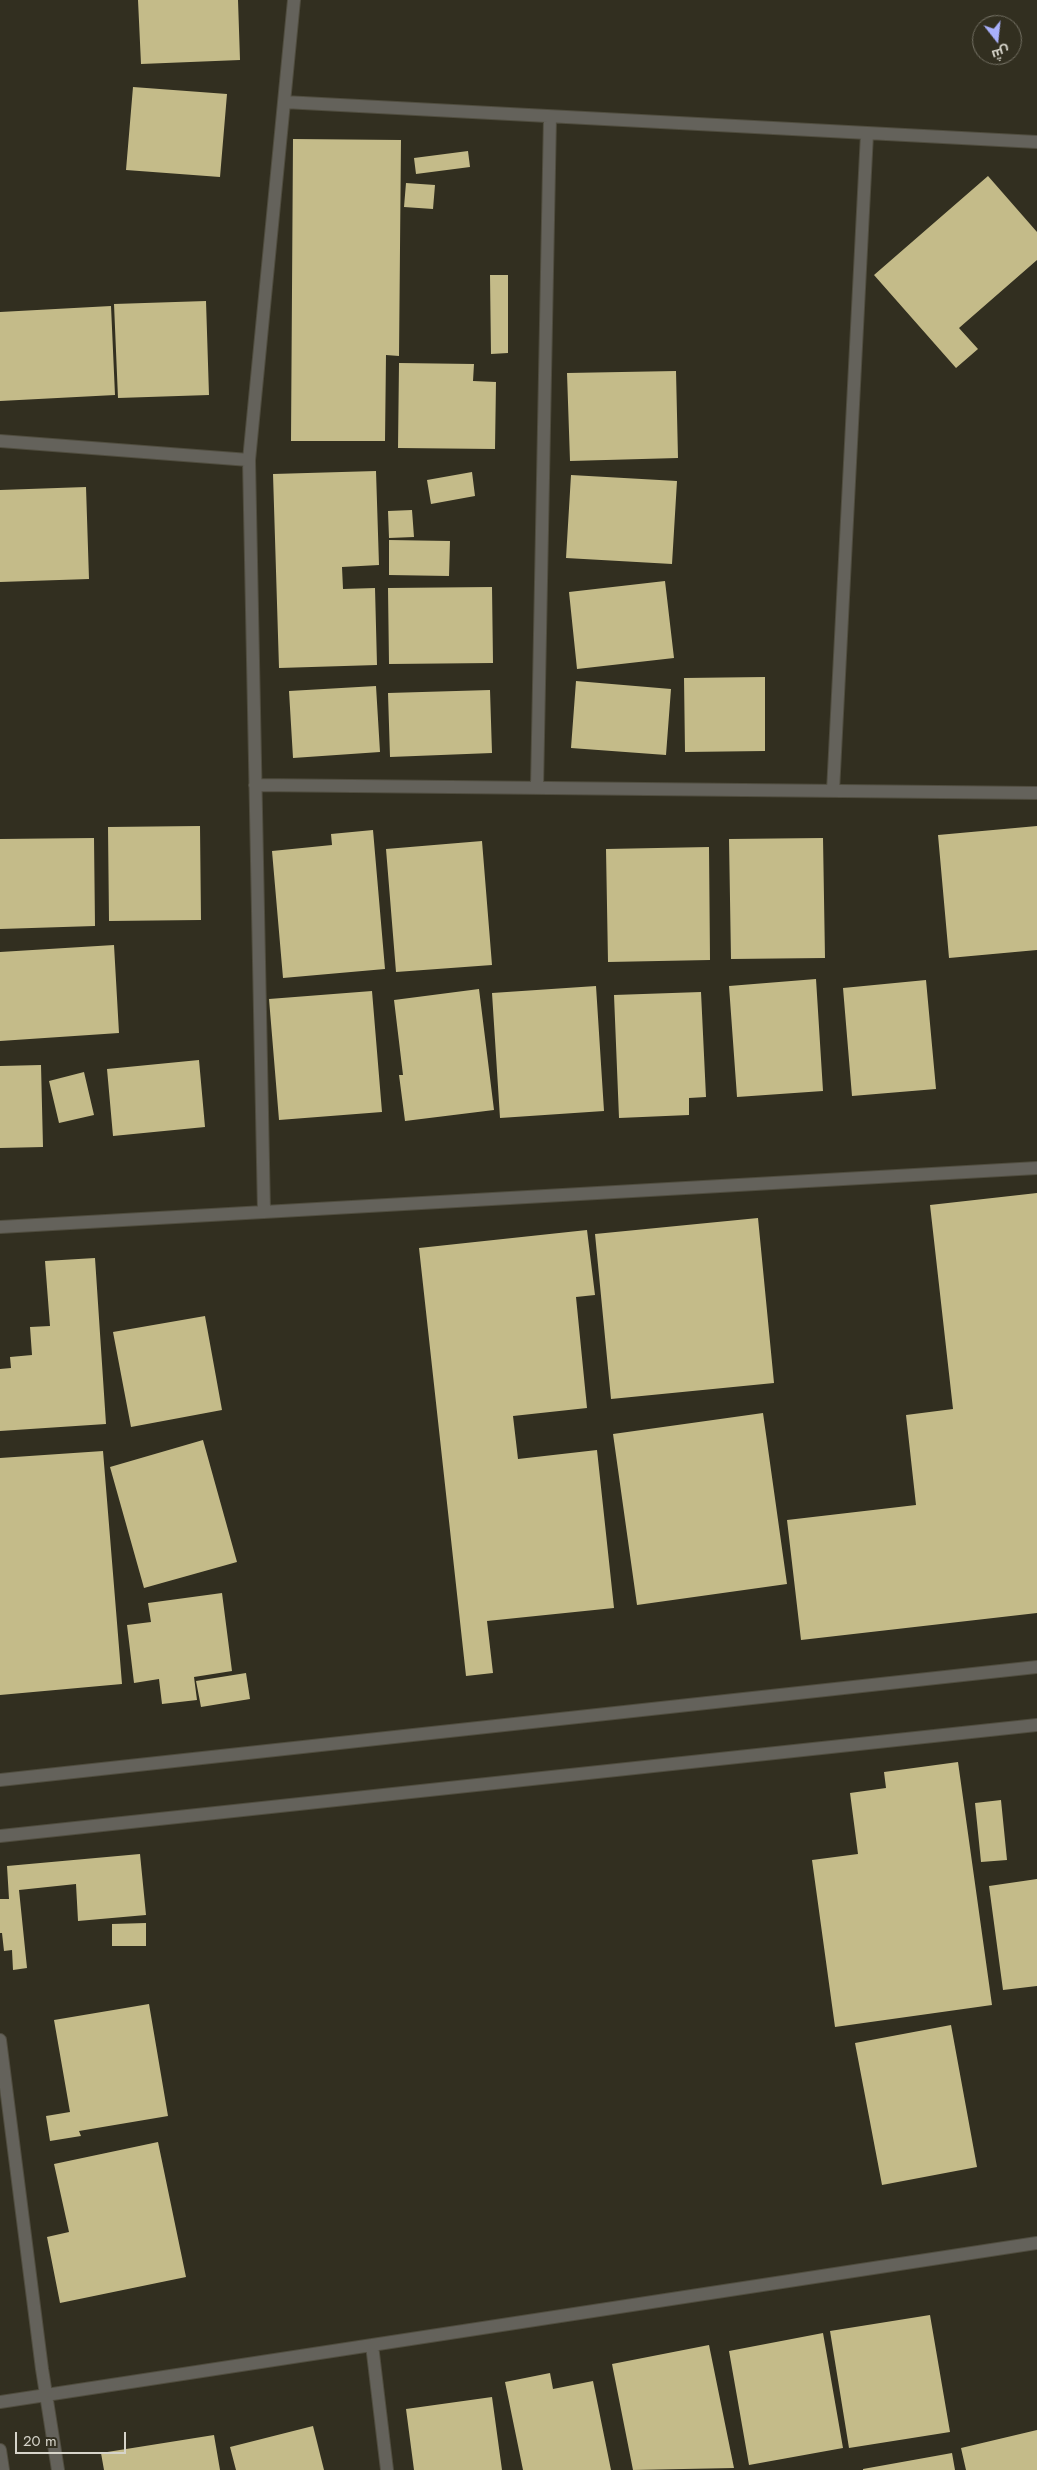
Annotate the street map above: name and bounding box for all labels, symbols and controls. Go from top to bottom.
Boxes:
north arrow [972,15,1022,65]
text: ش [989,41,1012,66]
scale bar [18,2422,129,2454]
text: 20 m [23,2430,57,2452]

